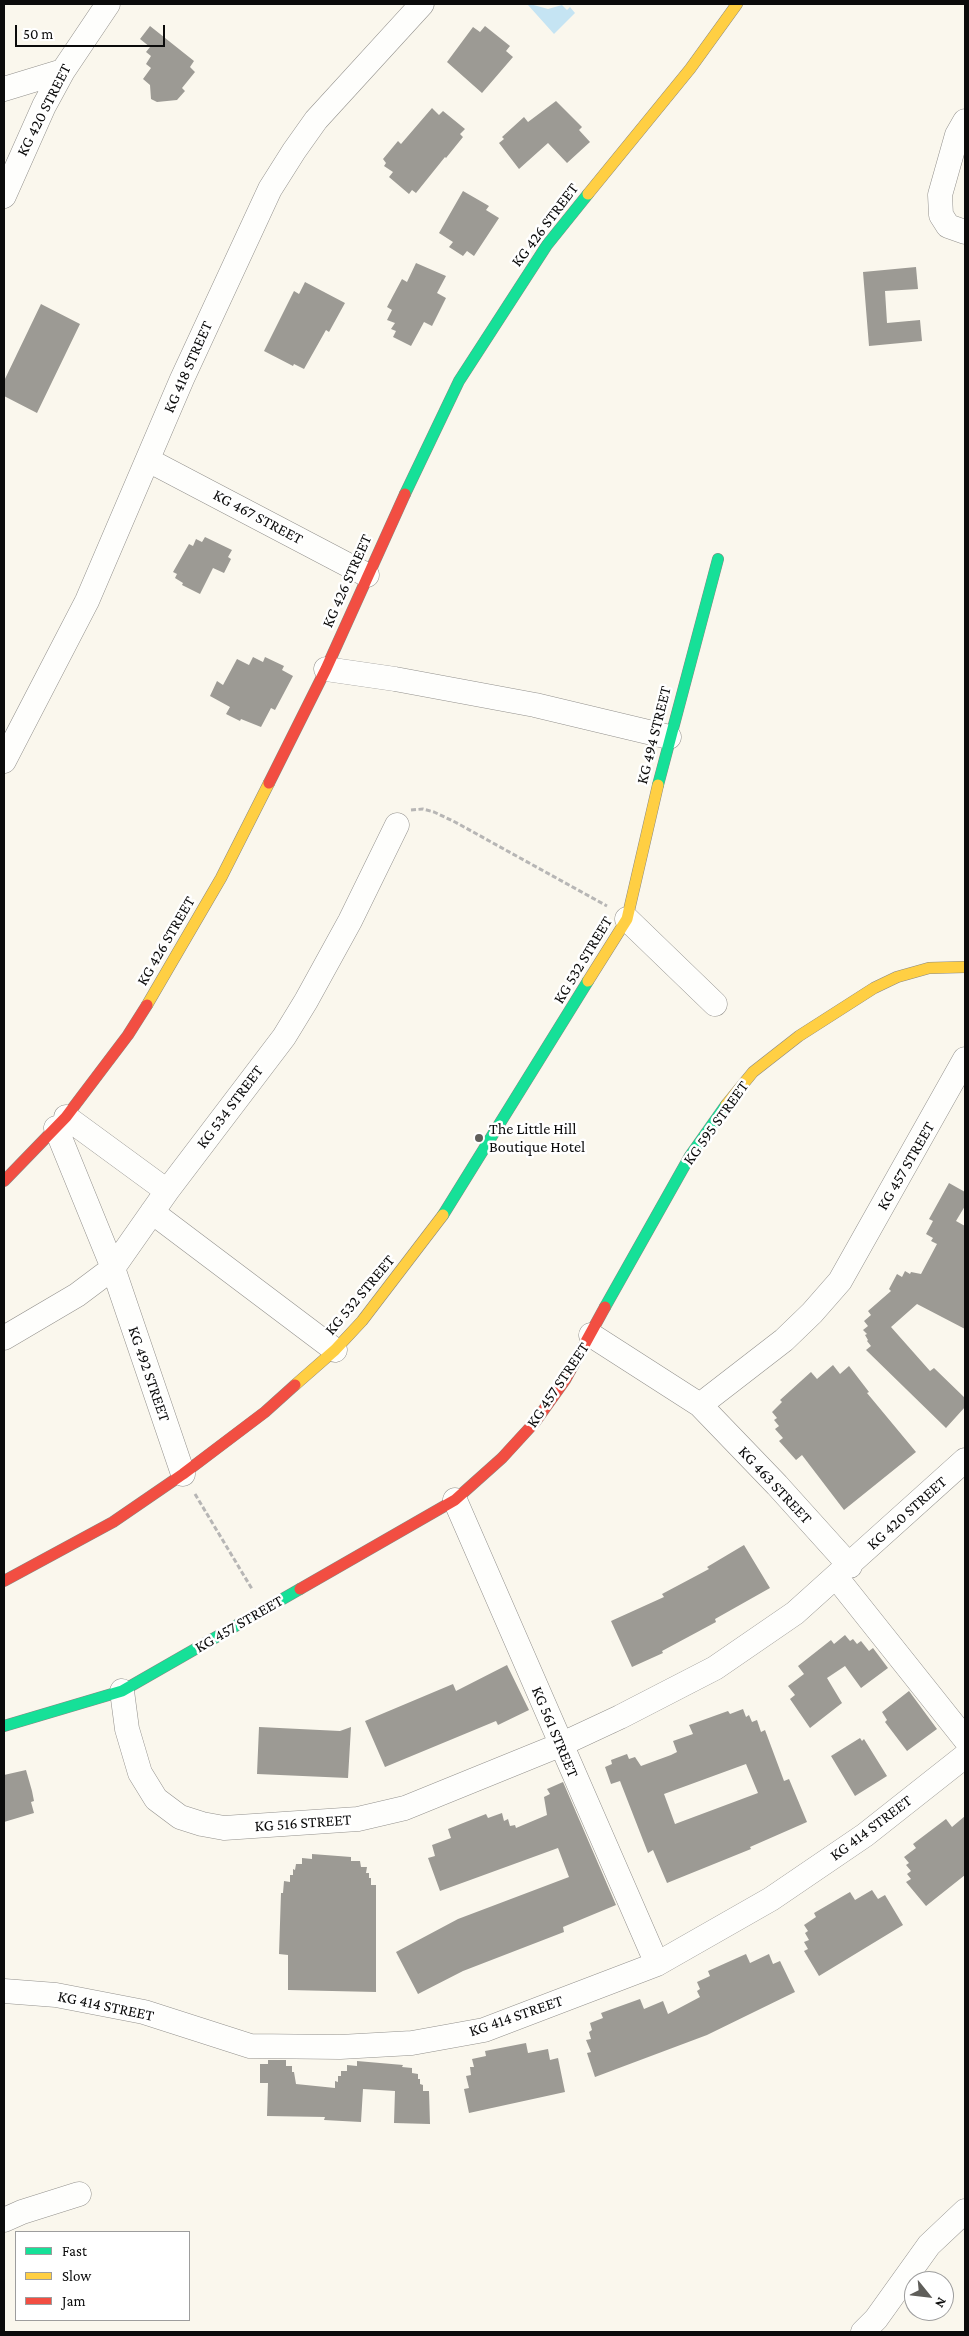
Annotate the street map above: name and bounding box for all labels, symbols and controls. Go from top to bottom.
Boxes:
scale bar [18,15,168,47]
text: 50 m [23,26,53,42]
street label: KG 420 STREET [13,61,75,159]
street label: KG 426 STREET [507,179,583,271]
street label: KG 418 STREET [159,318,217,416]
street label: KG 467 STREET [210,485,306,549]
street label: KG 426 STREET [318,531,376,631]
street label: KG 494 STREET [633,684,675,786]
street label: KG 426 STREET [133,893,199,989]
street label: KG 532 STREET [549,913,617,1007]
street label: KG 534 STREET [192,1062,268,1152]
street label: KG 595 STREET [679,1077,753,1169]
street label: KG 457 STREET [873,1118,939,1214]
place label: The Little Hill Boutique Hotel [489,1119,585,1157]
marker: The Little Hill Boutique Hotel [473,1132,485,1144]
street label: KG 532 STREET [321,1251,399,1339]
street label: KG 492 STREET [124,1324,174,1424]
street label: KG 457 STREET [522,1339,594,1431]
street label: KG 463 STREET [734,1442,816,1528]
street label: KG 420 STREET [863,1472,951,1554]
street label: KG 457 STREET [191,1591,287,1657]
street label: KG 561 STREET [527,1684,583,1780]
street label: KG 414 STREET [826,1791,916,1865]
street label: KG 516 STREET [254,1810,352,1836]
street label: KG 414 STREET [56,1986,156,2026]
street label: KG 414 STREET [467,1991,565,2041]
legend [15,2231,190,2321]
text: Fast [62,2243,87,2259]
text: Slow [62,2268,91,2284]
north arrow [904,2271,954,2321]
text: Jam [62,2293,85,2309]
text: N [932,2295,951,2311]

